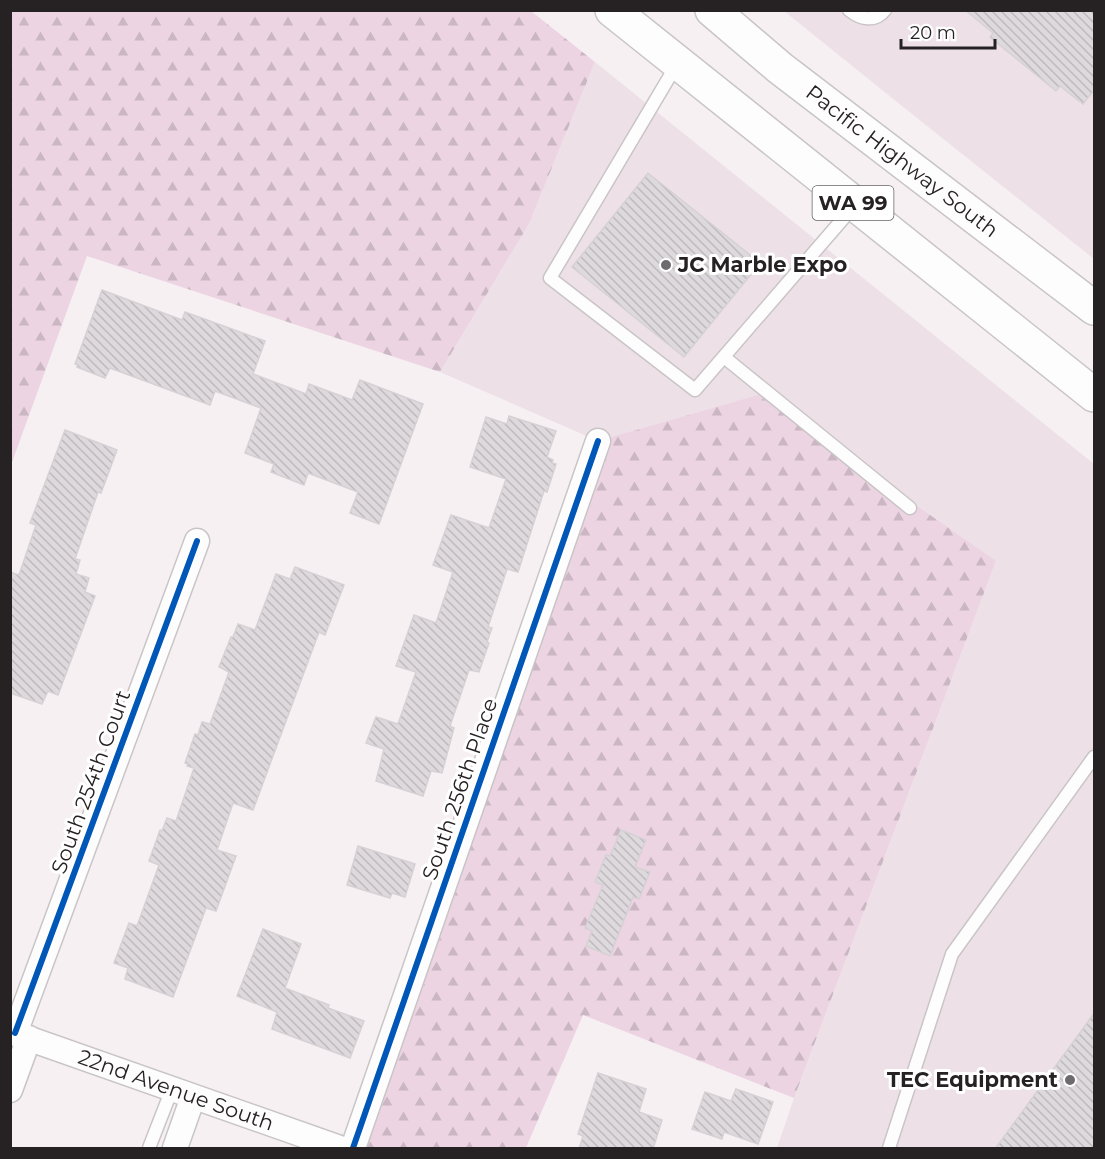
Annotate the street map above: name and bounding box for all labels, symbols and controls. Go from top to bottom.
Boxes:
scale bar [901,12,996,50]
text: 20 m [910,22,956,44]
street label: Pacific Highway South [801,79,1003,242]
road number: WA 99 [812,186,894,220]
place label: JC Marble Expo [677,252,847,277]
marker: JC Marble Expo [659,258,673,272]
street label: South 254th Court [46,687,135,877]
street label: South 256th Place [417,695,502,883]
street label: 22nd Avenue South [75,1044,277,1136]
place label: TEC Equipment [887,1067,1058,1092]
marker: TEC Equipment [1063,1073,1077,1087]

